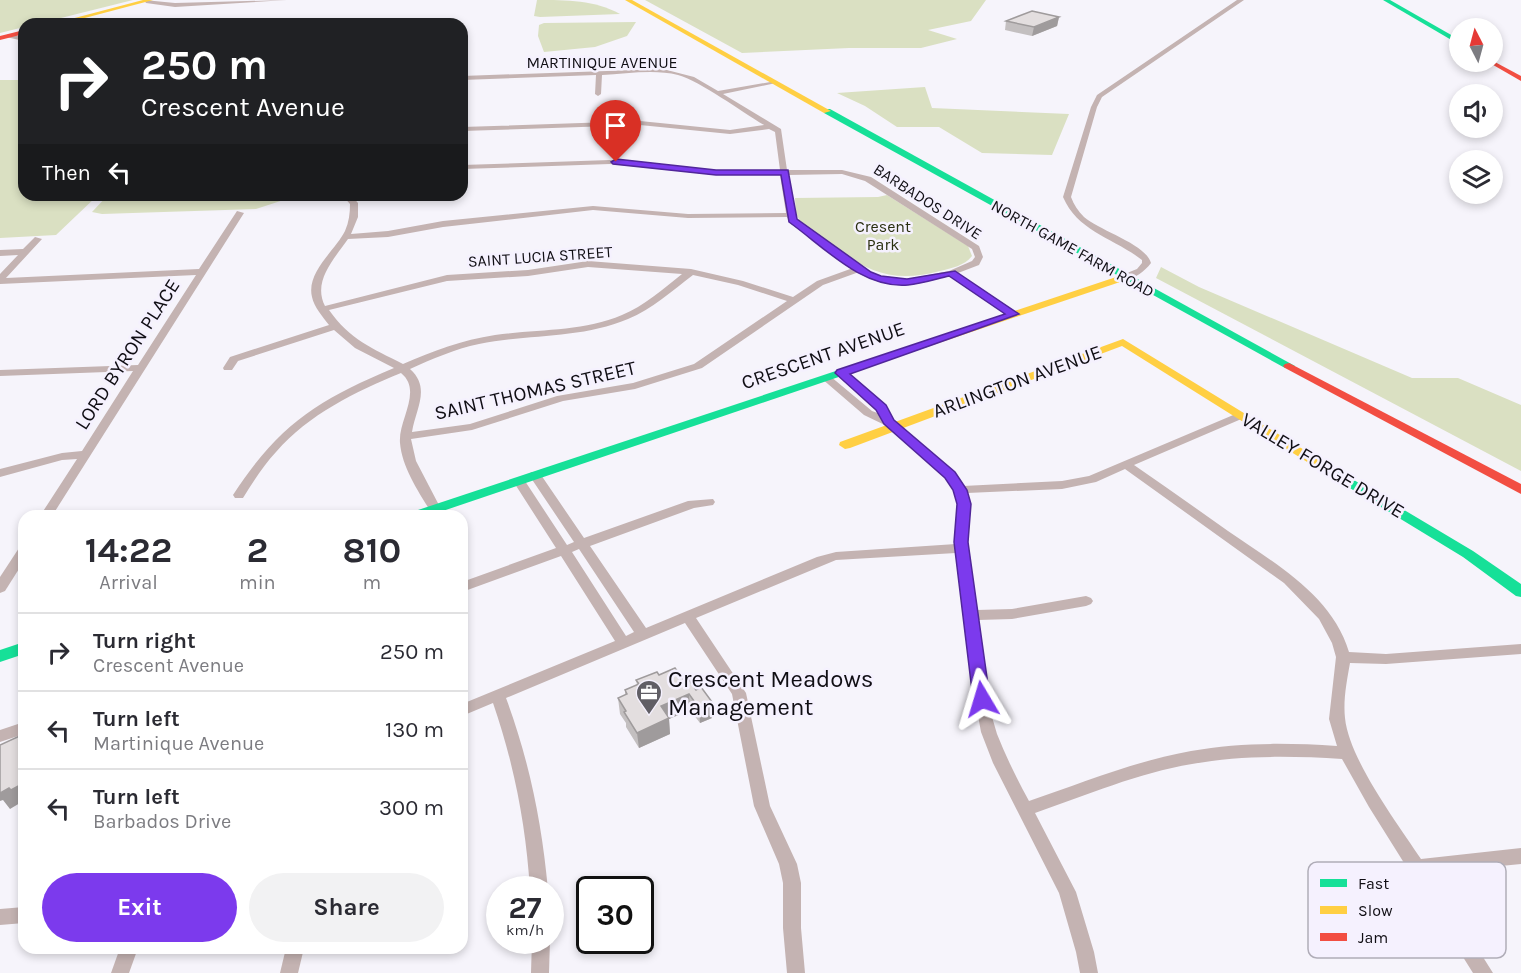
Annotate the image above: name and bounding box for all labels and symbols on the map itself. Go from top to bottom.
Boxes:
north arrow [1449,18,1503,72]
street label: MARTINIQUE AVENUE [526,53,678,72]
pin [590,100,641,162]
street label: BARBADOS DRIVE [870,159,985,243]
street label: NORTH GAME FARM ROAD [988,196,1157,301]
park label: Cresent Park [855,217,911,254]
street label: SAINT LUCIA STREET [467,242,613,271]
street label: LORD BYRON PLACE [70,275,185,434]
street label: CRESCENT AVENUE [738,317,908,394]
street label: ARLINGTON AVENUE [930,340,1105,423]
street label: SAINT THOMAS STREET [432,356,638,425]
street label: VALLEY FORGE DRIVE [1237,408,1408,523]
place label: Crescent Meadows Management [668,665,873,721]
position arrow [950,667,1014,731]
office icon: Crescent Meadows Management [634,678,664,716]
legend [1308,862,1506,958]
text: Fast [1358,874,1389,893]
speed limit sign: 30 [576,876,654,954]
text: Slow [1358,901,1393,920]
text: Jam [1358,928,1388,947]

